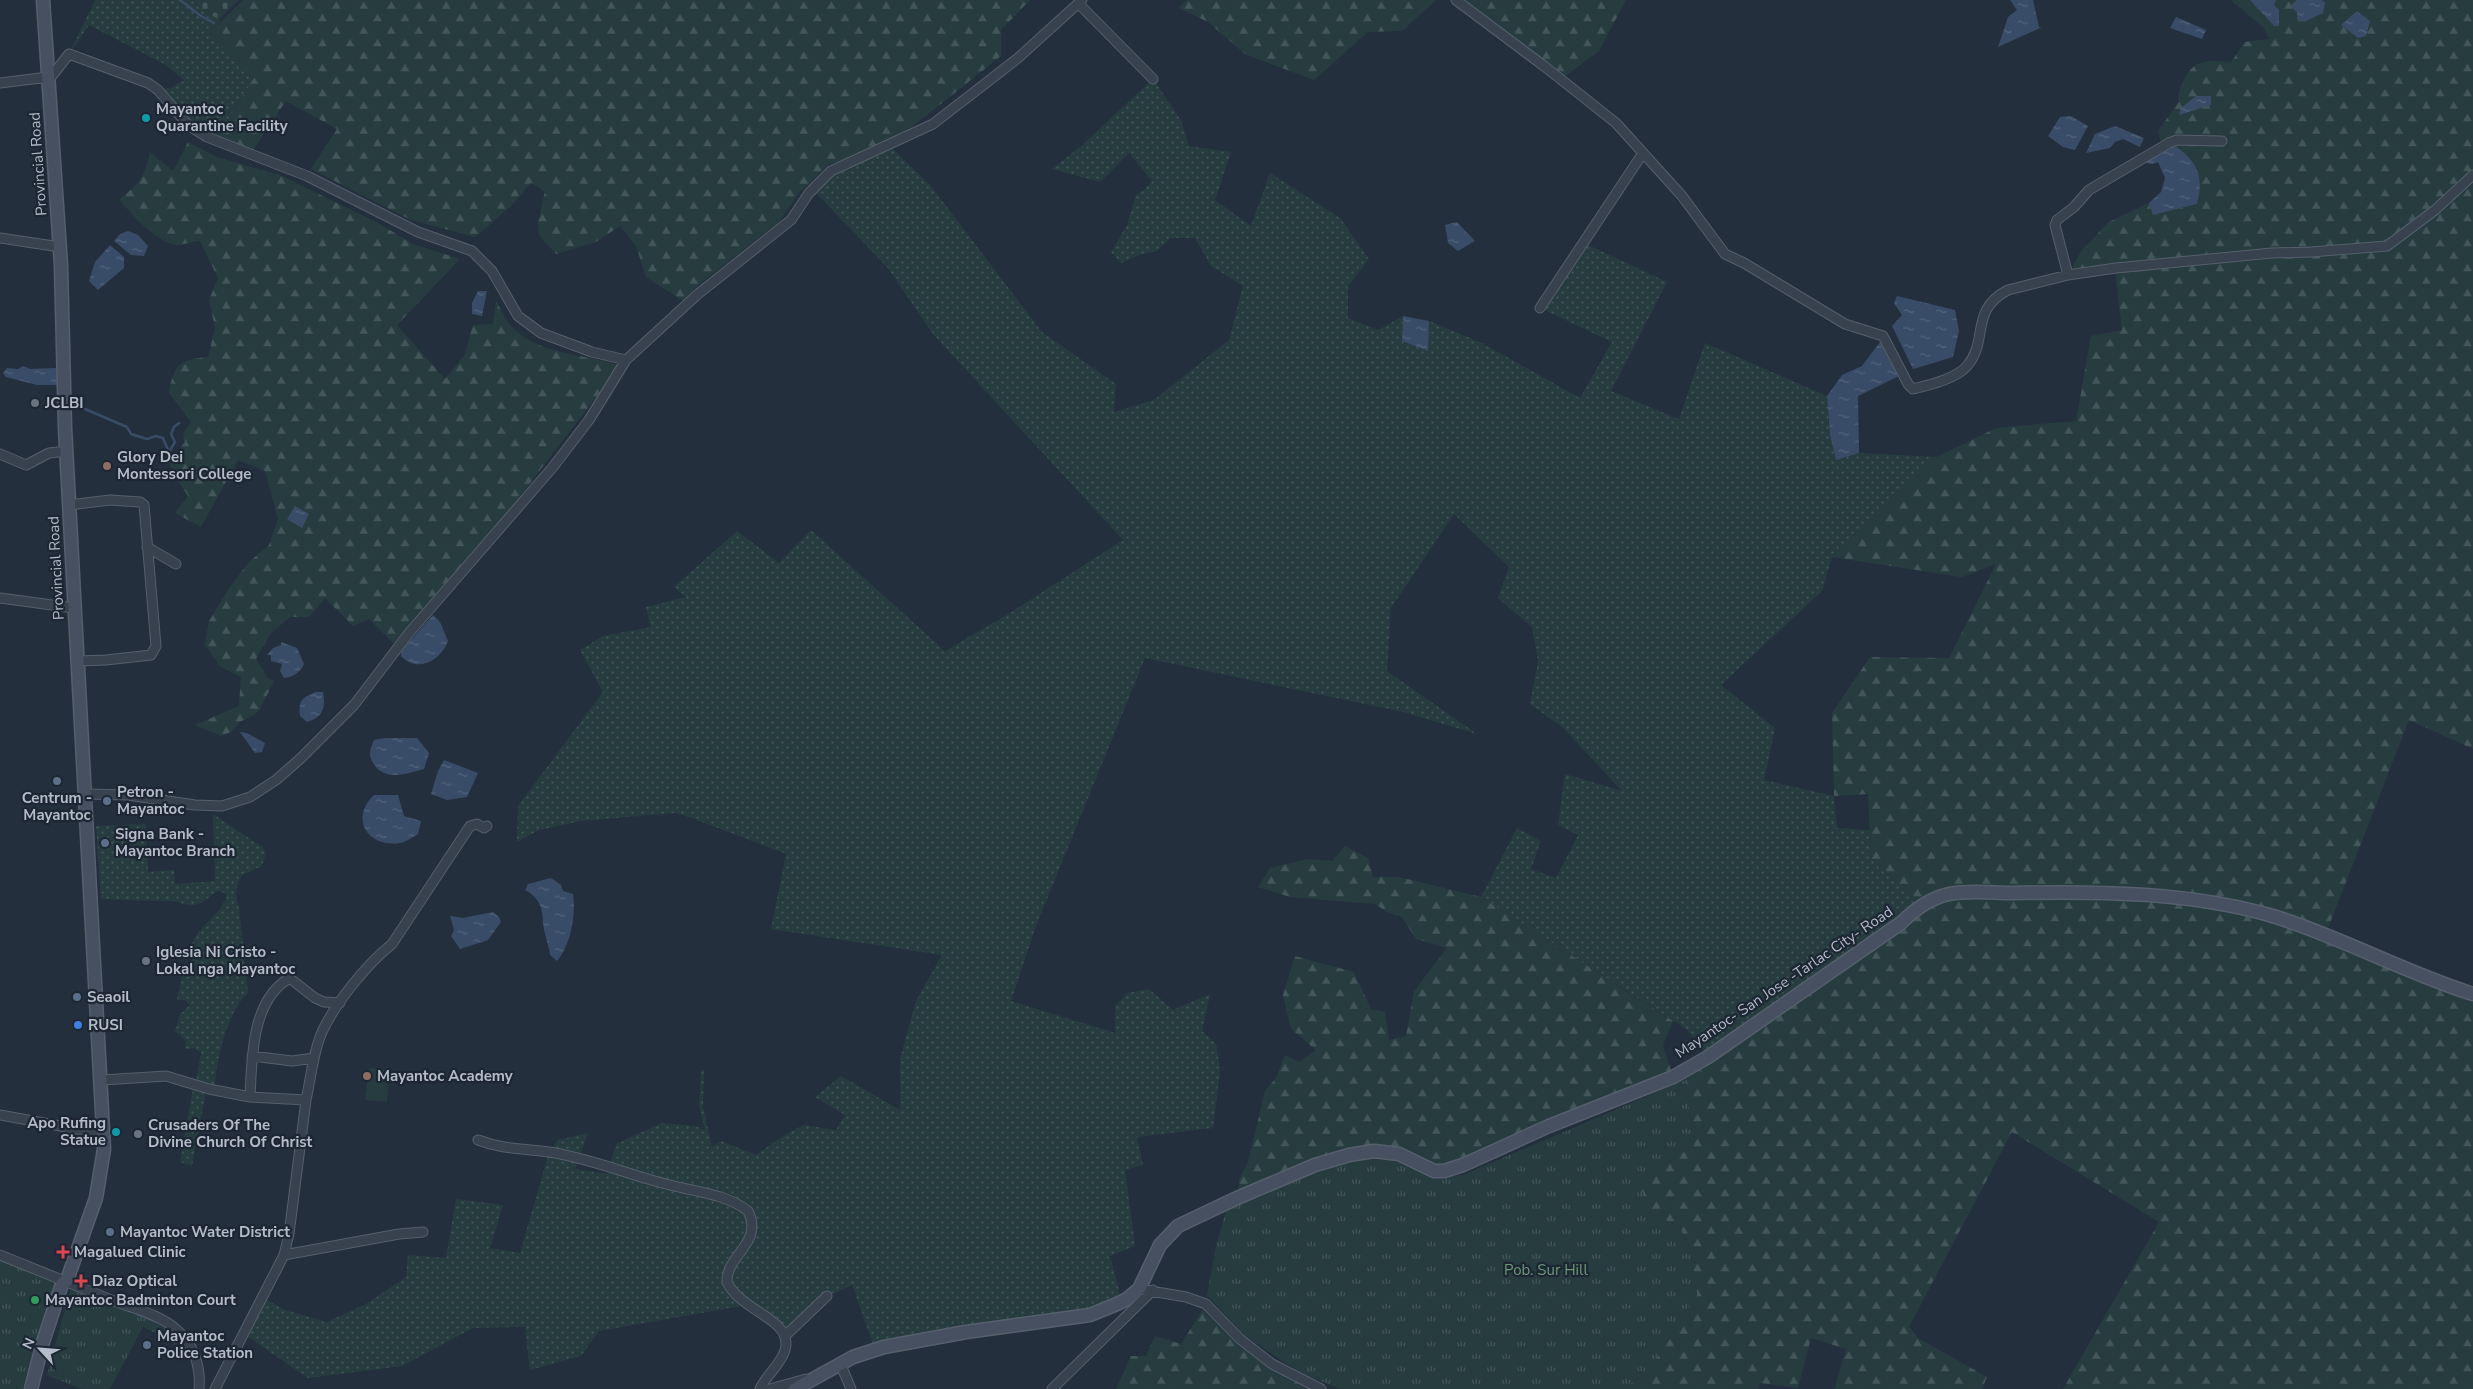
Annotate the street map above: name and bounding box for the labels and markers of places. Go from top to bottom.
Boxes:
place label: Mayantoc Quarantine Facility [156,99,288,136]
marker: Mayantoc Quarantine Facility [140,112,152,124]
place label: JCLBI [44,393,83,413]
marker: JCLBI [29,397,41,409]
place label: Glory Dei Montessori College [117,447,251,484]
marker: Glory Dei Montessori College [101,460,113,472]
marker: Centrum - Mayantoc [51,775,63,787]
place label: Petron - Mayantoc [117,782,184,819]
place label: Centrum - Mayantoc [22,788,92,825]
marker: Petron - Mayantoc [101,795,113,807]
place label: Signa Bank - Mayantoc Branch [115,824,235,861]
marker: Signa Bank - Mayantoc Branch [99,837,111,849]
place label: Iglesia Ni Cristo - Lokal nga Mayantoc [156,942,295,979]
marker: Iglesia Ni Cristo - Lokal nga Mayantoc [140,955,152,967]
place label: Seaoil [87,987,130,1007]
marker: Seaoil [71,991,83,1003]
place label: RUSI [88,1015,123,1035]
marker: RUSI [72,1019,84,1031]
place label: Mayantoc Academy [377,1066,513,1086]
marker: Mayantoc Academy [361,1070,373,1082]
place label: Apo Rufing Statue [27,1113,106,1150]
place label: Crusaders Of The Divine Church Of Christ [148,1115,312,1152]
marker: Apo Rufing Statue [110,1126,122,1138]
marker: Crusaders Of The Divine Church Of Christ [132,1128,144,1140]
place label: Mayantoc Water District [120,1222,290,1242]
marker: Mayantoc Water District [104,1226,116,1238]
place label: Magalued Clinic [74,1242,186,1262]
marker: Magalued Clinic [56,1245,70,1259]
place label: Diaz Optical [92,1271,177,1291]
marker: Diaz Optical [74,1274,88,1288]
place label: Mayantoc Badminton Court [45,1290,236,1310]
marker: Mayantoc Badminton Court [29,1294,41,1306]
place label: Mayantoc Police Station [157,1326,253,1363]
marker: Mayantoc Police Station [141,1339,153,1351]

